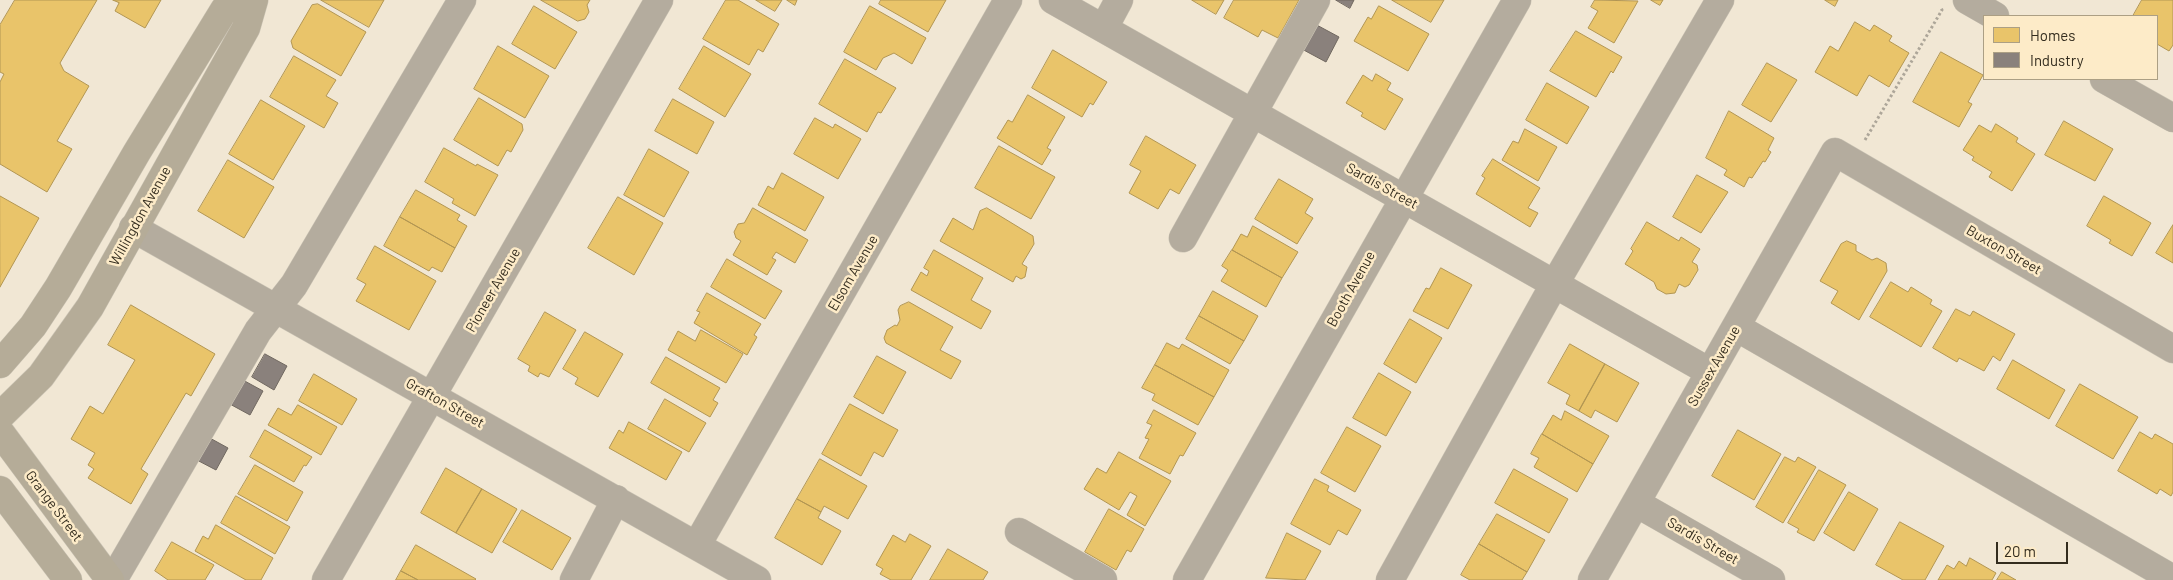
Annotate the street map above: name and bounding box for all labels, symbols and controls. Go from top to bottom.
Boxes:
legend [1983,15,2158,80]
text: Homes [2030,26,2075,44]
text: Industry [2030,51,2084,69]
street label: Sardis Street [1343,159,1421,213]
street label: Willingdon Avenue [106,163,174,269]
street label: Buxton Street [1963,222,2045,278]
street label: Elsom Avenue [824,232,882,314]
street label: Pioneer Avenue [462,245,524,335]
street label: Booth Avenue [1323,248,1379,330]
street label: Sussex Avenue [1684,323,1744,409]
street label: Grafton Street [403,375,487,431]
street label: Grange Street [22,467,86,545]
street label: Sardis Street [1664,514,1742,568]
scale bar [1998,532,2070,564]
text: 20 m [2004,542,2036,560]

